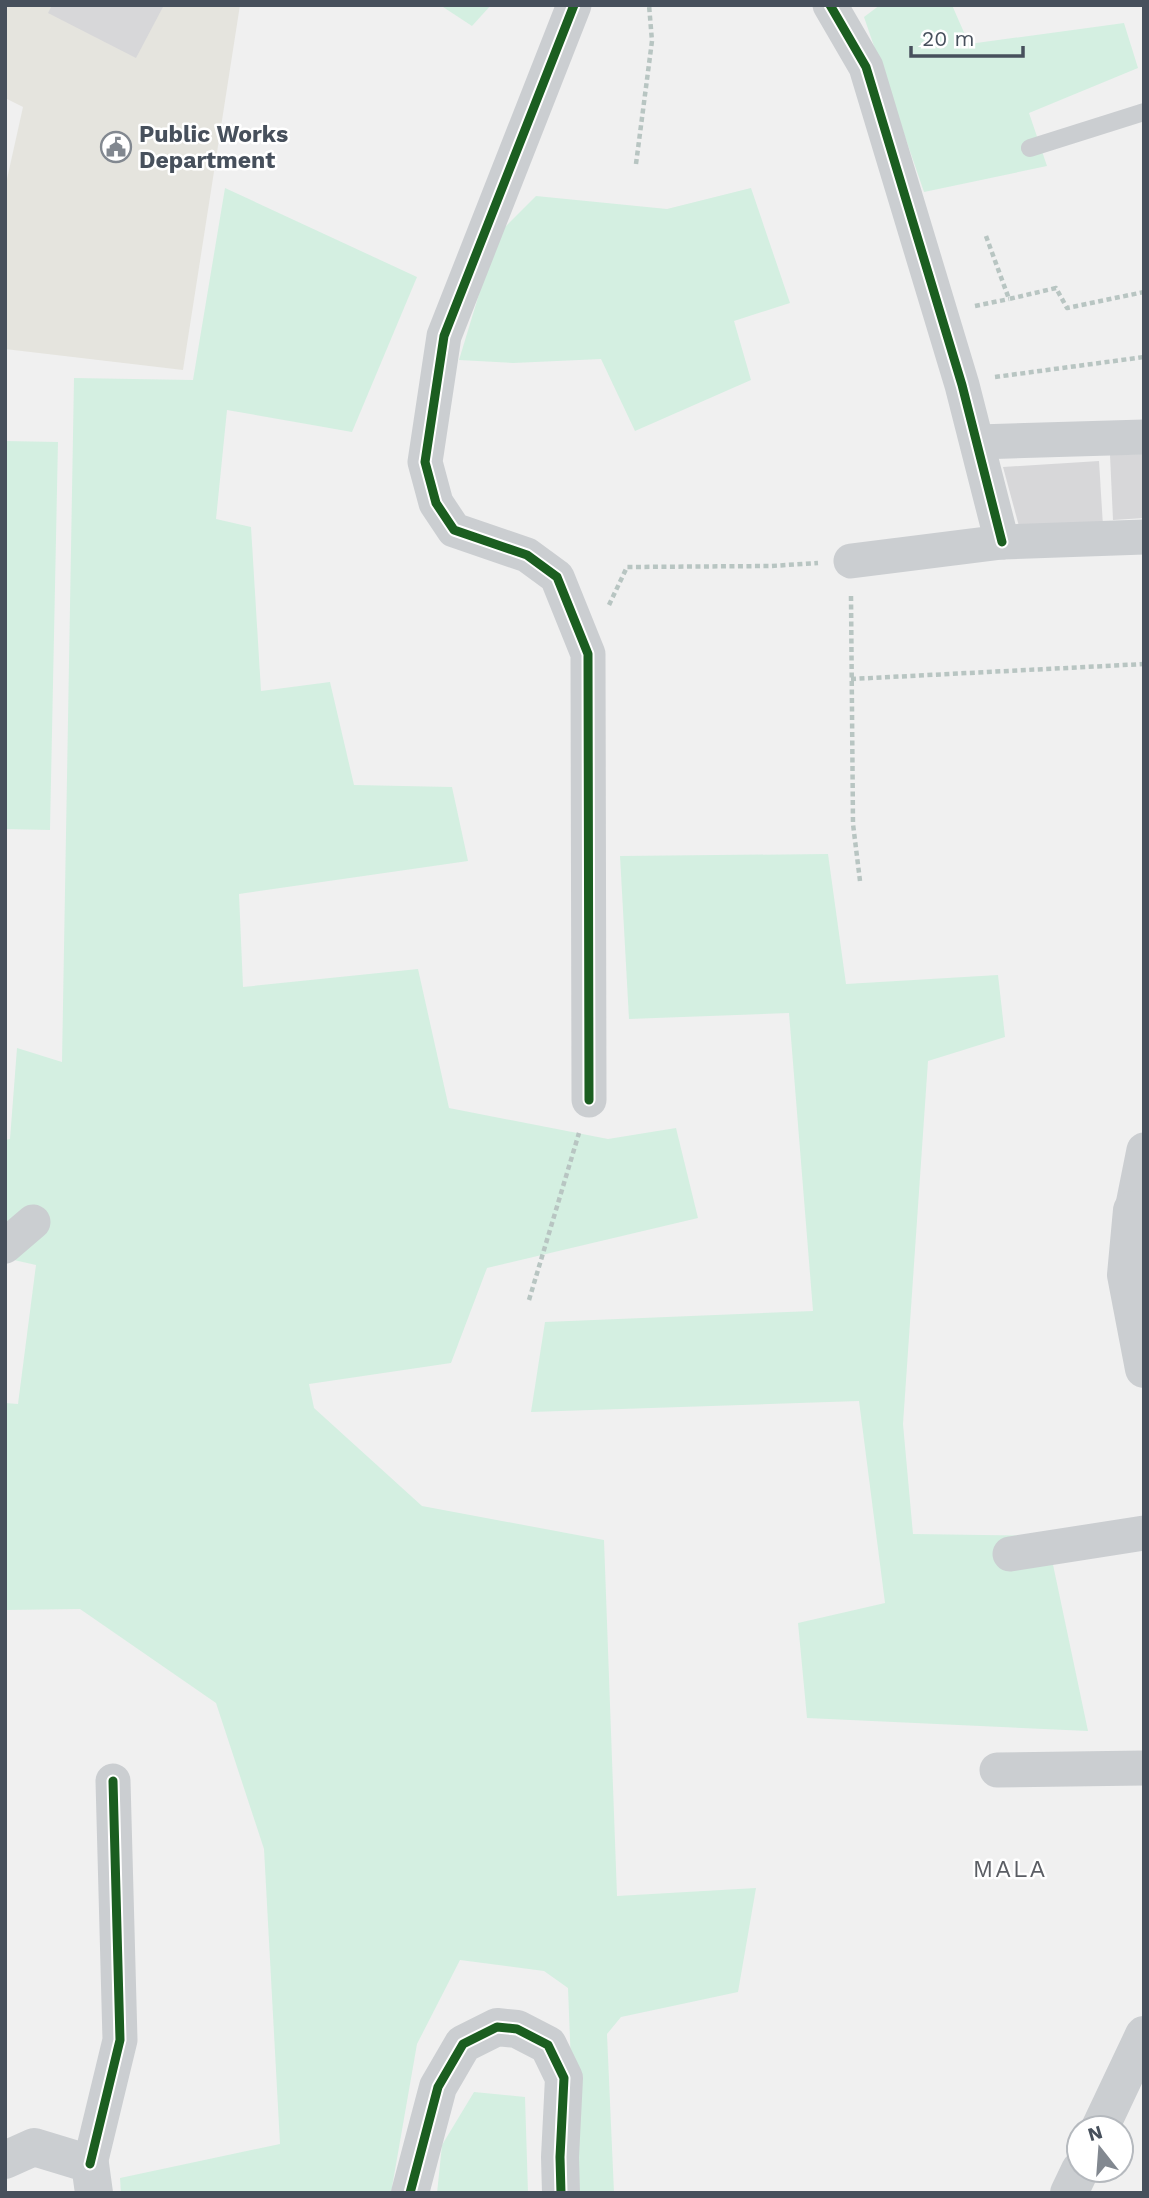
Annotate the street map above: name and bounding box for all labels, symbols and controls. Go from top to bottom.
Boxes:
scale bar [911,14,1023,58]
text: 20 m [922,26,974,51]
place label: Public Works Department [139,121,288,174]
public building icon: Public Works Department [99,130,133,164]
district label: MALA [973,1855,1047,1883]
north arrow [1065,2114,1135,2184]
text: N [1085,2120,1105,2146]

